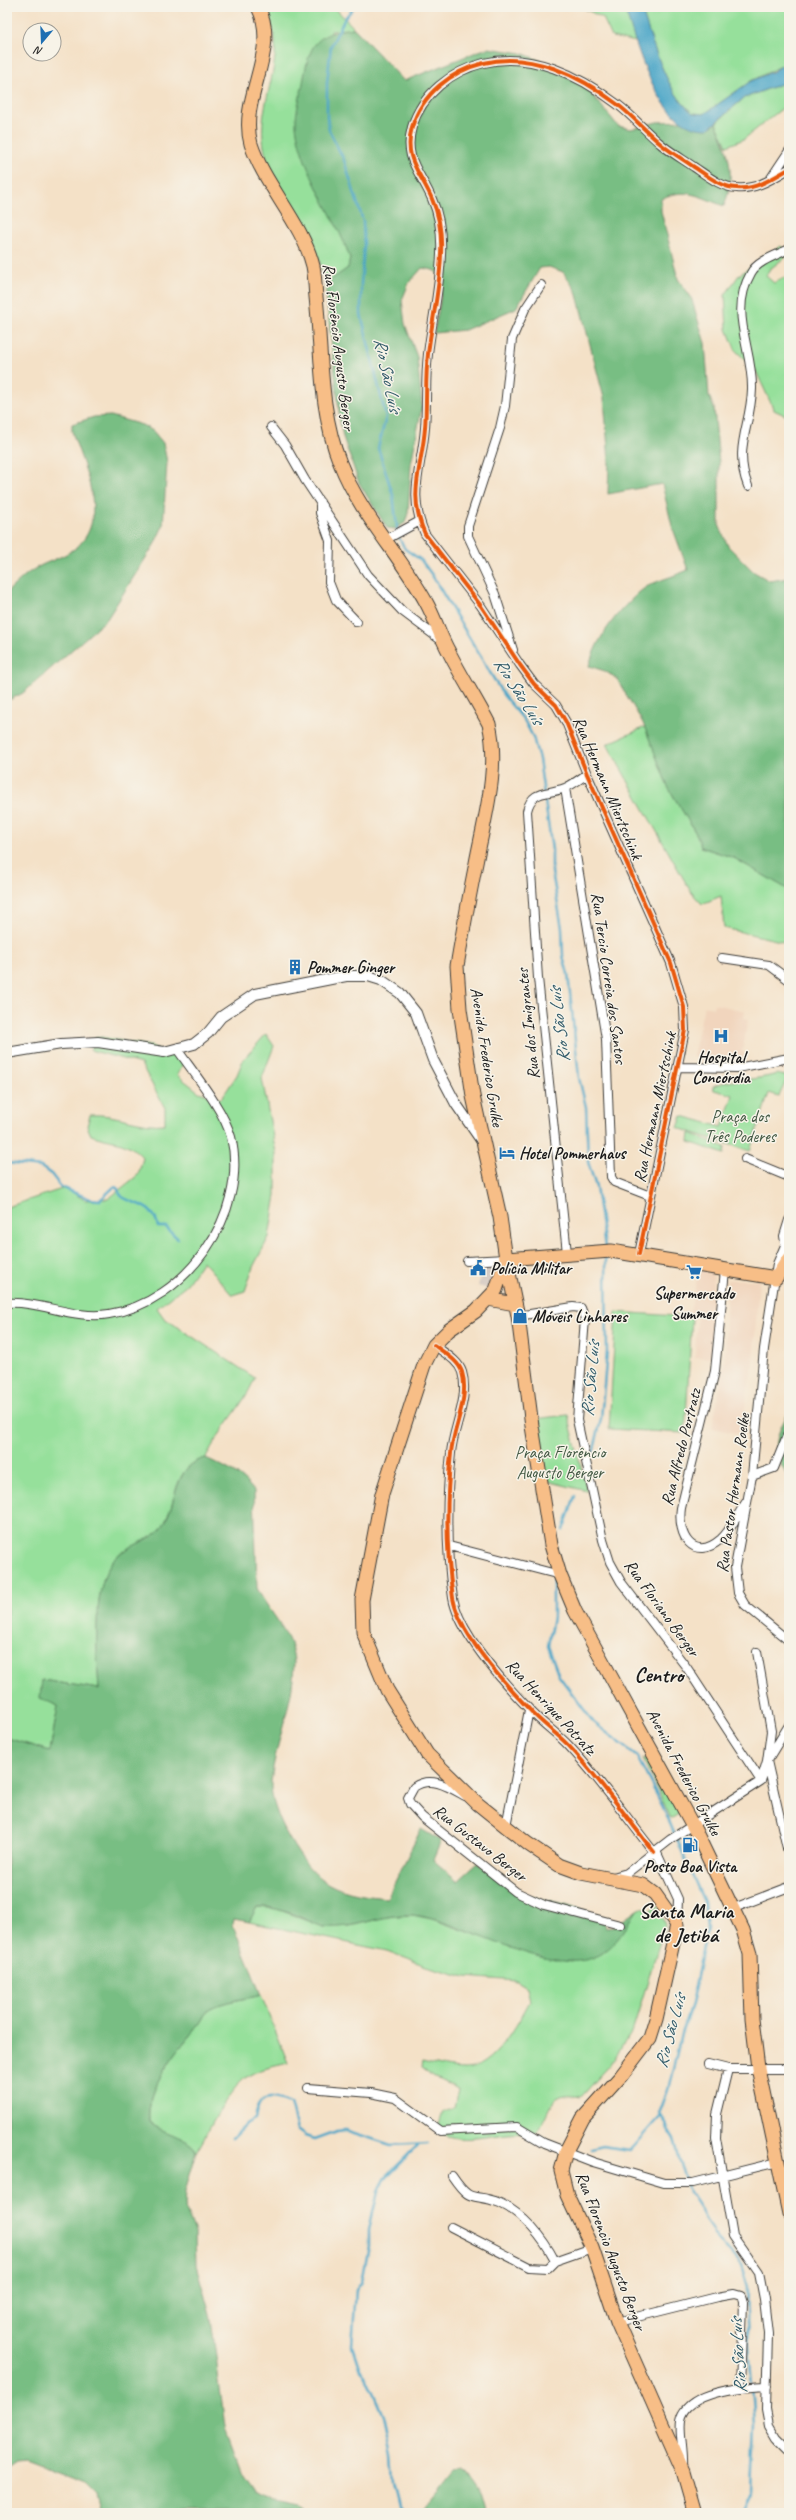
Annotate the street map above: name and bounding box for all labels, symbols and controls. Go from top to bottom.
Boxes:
north arrow [22,22,62,62]
text: N [31,43,44,59]
street label: Rua Florêncio Augusto Berger [318,262,360,434]
water label: Rio São Luís [369,336,407,418]
water label: Rio São Luís [489,654,551,732]
street label: Rua Hermann Miertschink [568,713,648,864]
street label: Rua Tercio Correia dos Santos [587,891,632,1067]
place label: Pommer Ginger [307,957,396,978]
building icon: Pommer Ginger [286,958,304,976]
street label: Rua dos Imigrantes [512,966,544,1081]
water label: Rio São Luís [543,983,574,1064]
street label: Avenida Frederico Grulke [466,986,509,1129]
hospital icon: Hospital Concórdia [712,1027,730,1045]
street label: Rua Hermann Miertschink [629,1028,682,1184]
place label: Hospital Concórdia [692,1047,752,1088]
park label: Praça dos Três Poderes [704,1106,778,1147]
place label: Hotel Pommerhaus [519,1143,627,1164]
hotel icon: Hotel Pommerhaus [498,1144,516,1162]
place label: Polícia Militar [490,1258,573,1279]
public building icon: Polícia Militar [469,1259,487,1277]
supermarket icon: Supermercado Summer [685,1263,703,1281]
place label: Supermercado Summer [654,1283,736,1324]
place label: Móveis Linhares [532,1306,629,1327]
shop icon: Móveis Linhares [511,1307,529,1325]
water label: Rio São Luís [576,1337,605,1417]
street label: Rua Alfredo Portratz [656,1385,706,1508]
street label: Rua Pastor Hermann Roelke [711,1411,755,1574]
park label: Praça Florêncio Augusto Berger [515,1442,607,1483]
street label: Rua Floriano Berger [620,1555,705,1662]
street label: Rua Henrique Potratz [501,1655,602,1760]
district label: Centro [635,1662,686,1688]
street label: Avenida Frederico Grulke [642,1705,727,1840]
street label: Rua Gustavo Berger [429,1800,533,1887]
fuel station icon: Posto Boa Vista [681,1836,699,1854]
place label: Posto Boa Vista [644,1856,738,1877]
district label: Santa Maria de Jetibá [639,1898,734,1948]
water label: Rio São Luís [650,1988,691,2070]
street label: Rua Florencio Augusto Berger [571,2169,652,2335]
water label: Rio São Luís [724,2314,752,2394]

